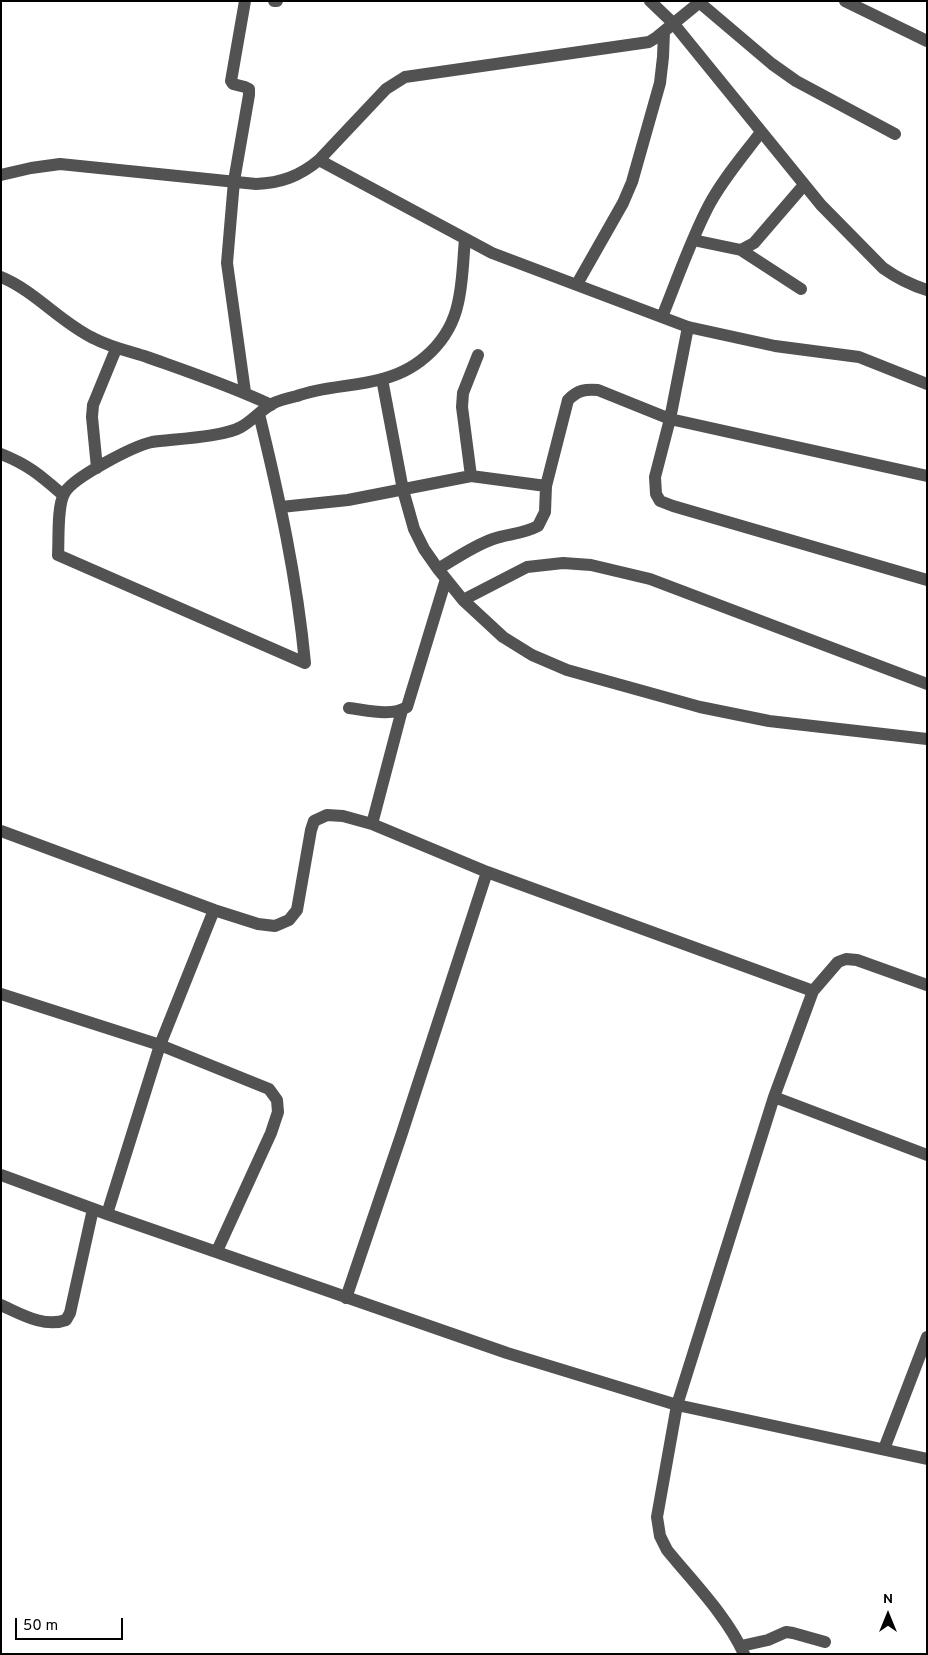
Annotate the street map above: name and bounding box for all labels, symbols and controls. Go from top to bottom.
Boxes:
north arrow [863,1590,913,1640]
text: N [883,1591,893,1608]
scale bar [18,1608,125,1640]
text: 50 m [23,1617,58,1636]

